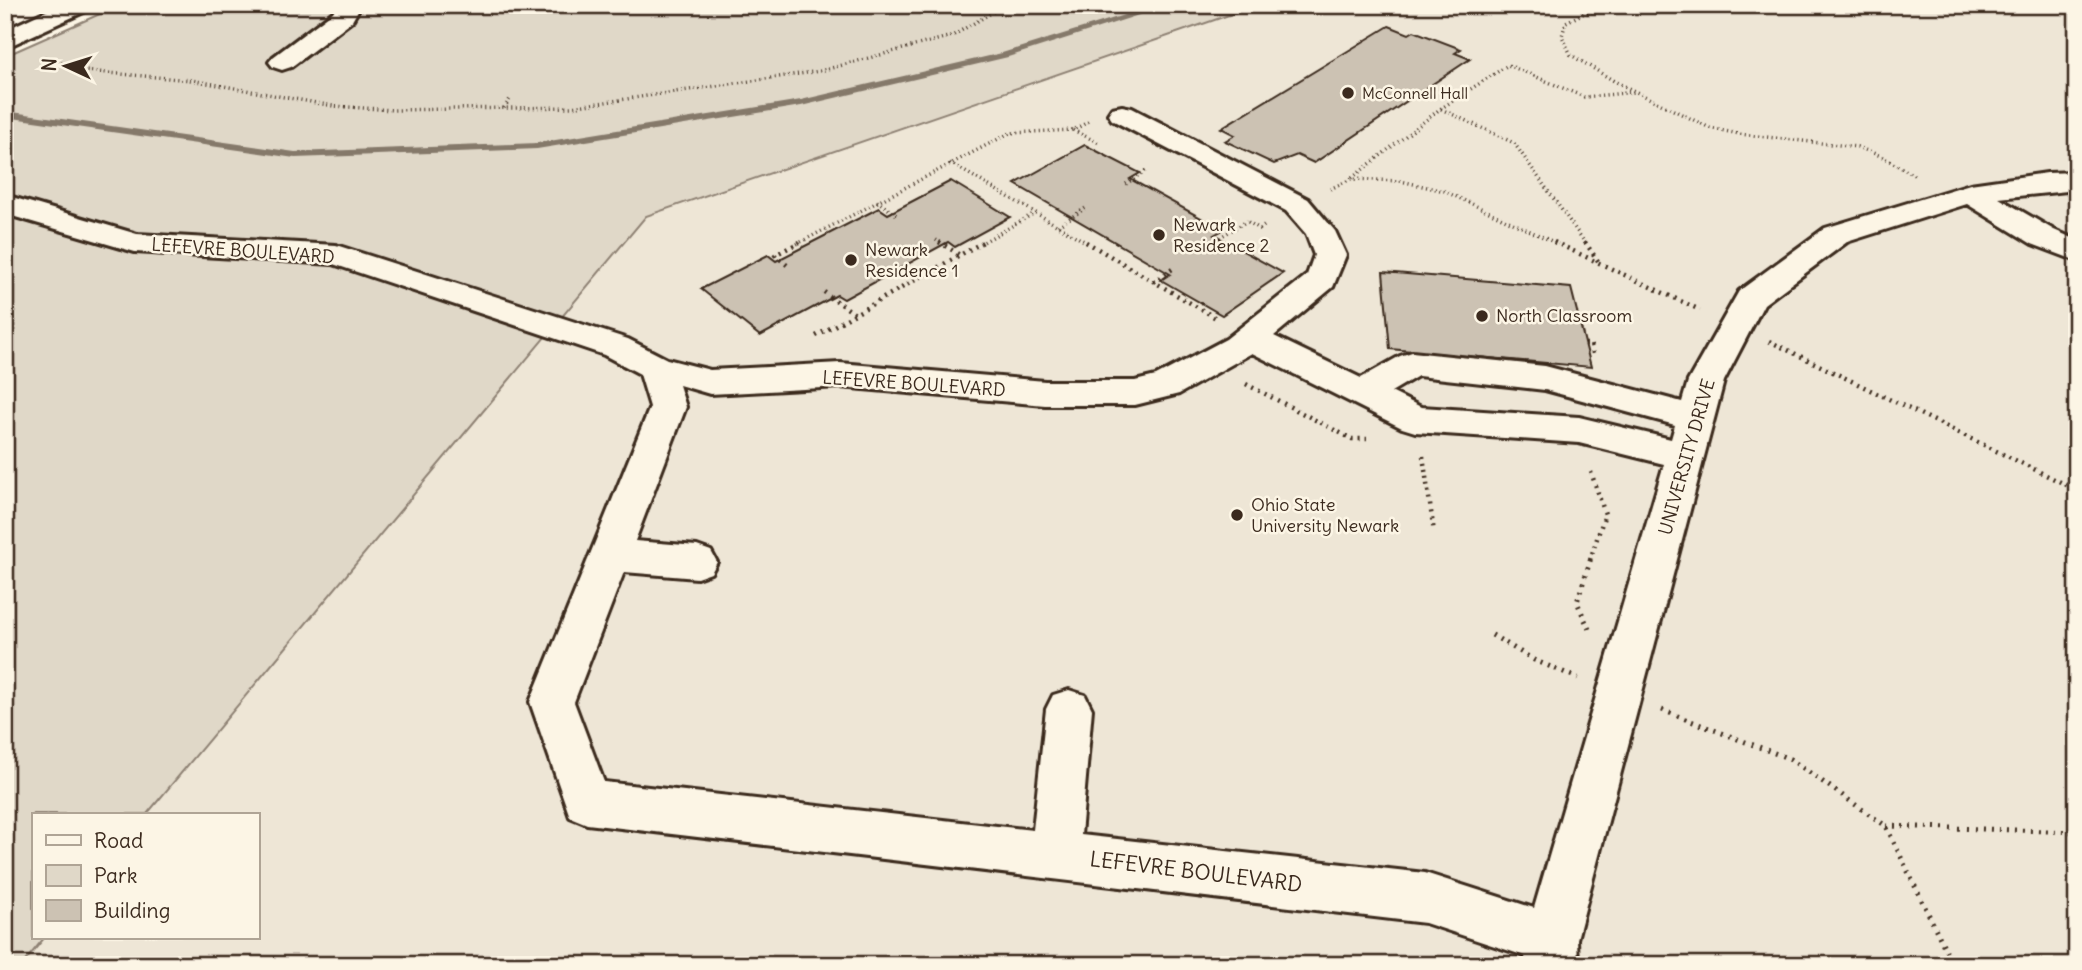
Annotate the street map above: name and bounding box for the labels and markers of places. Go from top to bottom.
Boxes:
place label: McConnell Hall [1362,83,1468,103]
marker: McConnell Hall [1340,85,1356,101]
place label: Newark Residence 2 [1173,213,1269,257]
marker: Newark Residence 2 [1151,227,1167,243]
place label: Newark Residence 1 [865,238,959,282]
marker: Newark Residence 1 [843,252,859,268]
place label: North Classroom [1496,304,1632,327]
marker: North Classroom [1474,308,1490,324]
place label: Ohio State University Newark [1251,493,1399,537]
marker: Ohio State University Newark [1229,507,1245,523]

